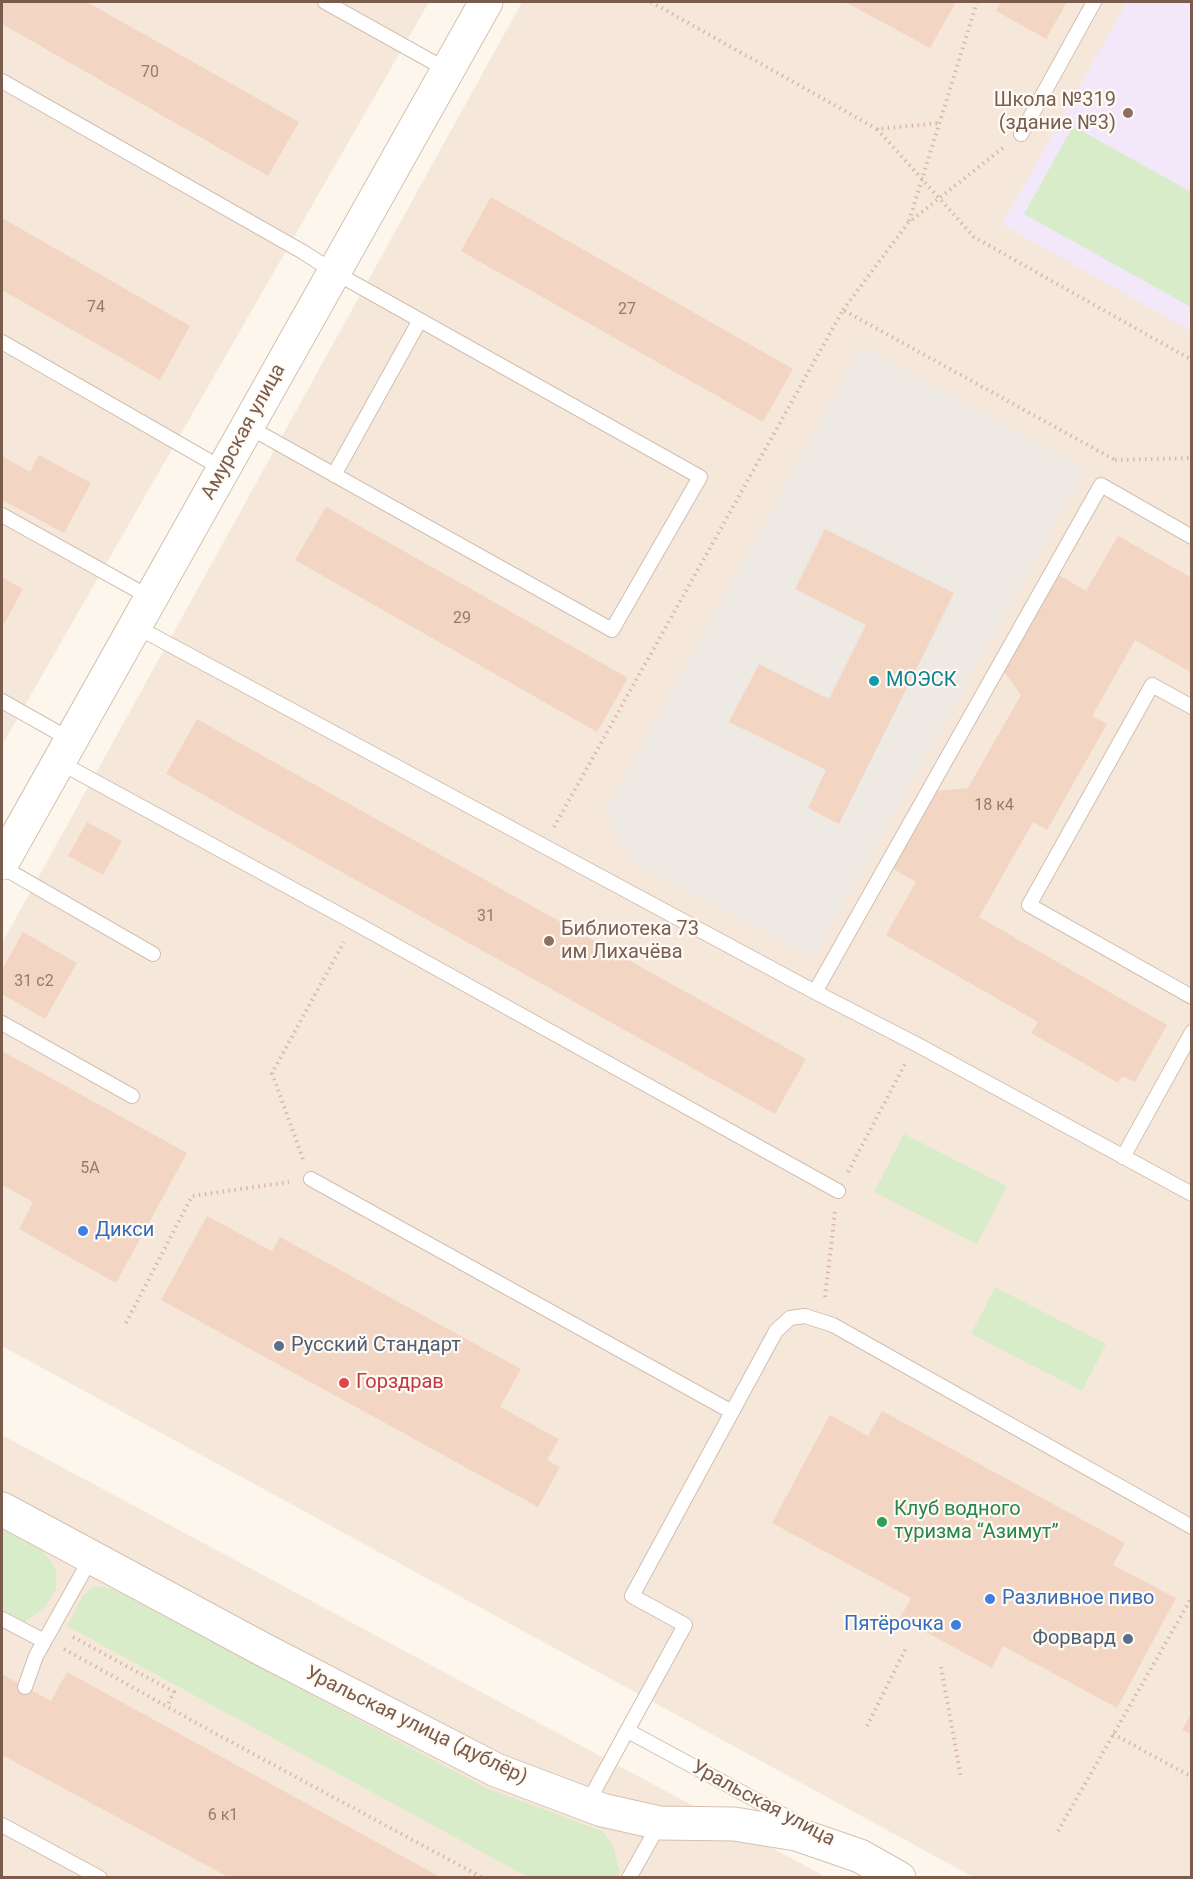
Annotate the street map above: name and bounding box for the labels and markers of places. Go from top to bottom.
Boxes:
place label: Школа №319 (здание №3) [994,89,1116,136]
marker: Школа №319 (здание №3) [1121,106,1135,120]
place label: МОЭСК [886,669,957,693]
marker: МОЭСК [867,674,881,688]
place label: Библиотека 73 им Лихачёва [561,918,699,965]
marker: Библиотека 73 им Лихачёва [542,934,556,948]
place label: Дикси [95,1219,154,1243]
marker: Дикси [76,1224,90,1238]
place label: Русский Стандарт [291,1334,461,1358]
marker: Русский Стандарт [272,1339,286,1353]
place label: Горздрав [356,1371,444,1395]
marker: Горздрав [337,1376,351,1390]
place label: Клуб водного туризма “Азимут” [894,1498,1059,1545]
marker: Клуб водного туризма “Азимут” [875,1515,889,1529]
place label: Разливное пиво [1002,1587,1155,1611]
marker: Разливное пиво [983,1592,997,1606]
place label: Пятёрочка [844,1613,944,1637]
marker: Пятёрочка [949,1618,963,1632]
place label: Форвард [1032,1627,1116,1651]
marker: Форвард [1121,1632,1135,1646]

